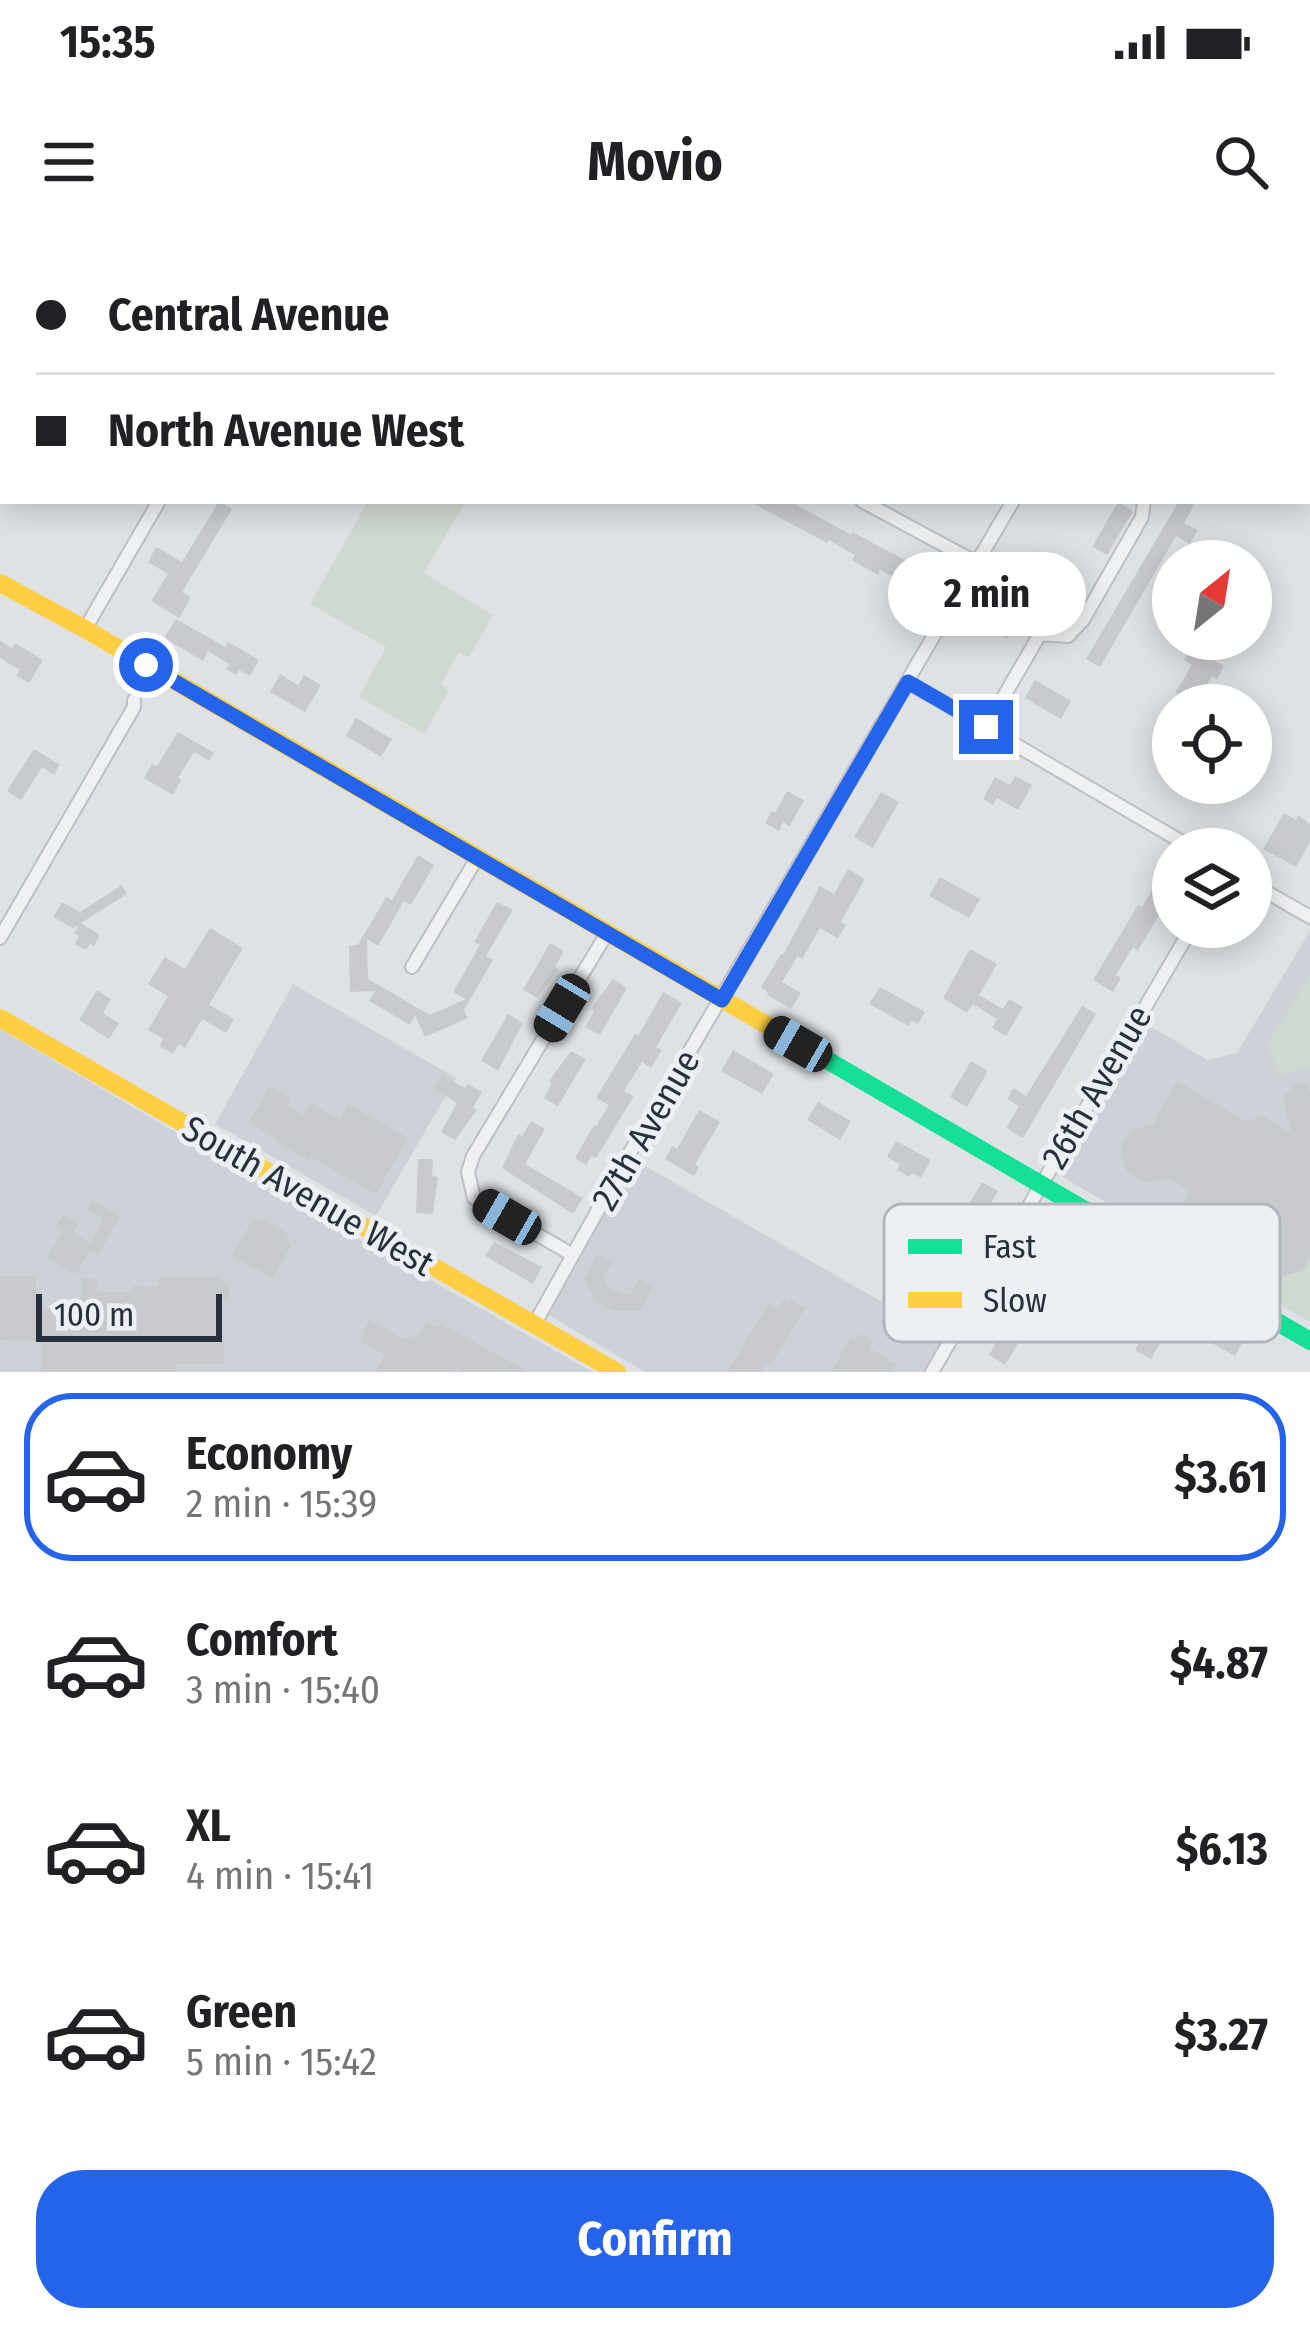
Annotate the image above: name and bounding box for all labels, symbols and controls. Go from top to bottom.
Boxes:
text: 15:35 [60,15,156,69]
icon: menu [36,129,102,195]
icon: search [1208,129,1274,195]
text: Movio [587,130,723,194]
text: Central Avenue [108,288,389,342]
text: North Avenue West [108,404,464,458]
north arrow [1152,540,1272,660]
map controls [1152,540,1272,948]
callout: 2 min [887,553,1085,637]
text: 2 min [944,571,1030,617]
route start [119,638,173,692]
button: locate [1152,684,1272,804]
route end [959,700,1013,754]
button: layers [1152,828,1272,948]
car [528,968,596,1048]
street label: 26th Avenue [1033,998,1161,1176]
car [758,1010,838,1078]
street label: 27th Avenue [583,1042,709,1218]
street label: South Avenue West [174,1106,442,1286]
car [467,1183,547,1251]
legend [884,1204,1280,1342]
text: Fast [983,1227,1037,1267]
text: Slow [983,1281,1047,1321]
scale bar [36,1288,222,1341]
text: 100 m [54,1295,134,1335]
icon: car [42,1423,150,1531]
text: Economy [186,1427,352,1481]
text: $3.61 [1174,1450,1268,1504]
text: 2 min · 15:39 [186,1481,377,1527]
icon: car [42,1609,150,1717]
text: Comfort [186,1613,338,1667]
text: $4.87 [1170,1636,1268,1690]
text: 3 min · 15:40 [186,1667,380,1713]
icon: car [42,1795,150,1903]
text: XL [186,1799,231,1853]
text: $6.13 [1176,1822,1268,1876]
text: 4 min · 15:41 [186,1853,374,1899]
icon: car [42,1981,150,2089]
text: Green [186,1985,297,2039]
text: $3.27 [1174,2008,1268,2062]
text: 5 min · 15:42 [186,2039,377,2085]
button: Confirm [36,2170,1274,2308]

